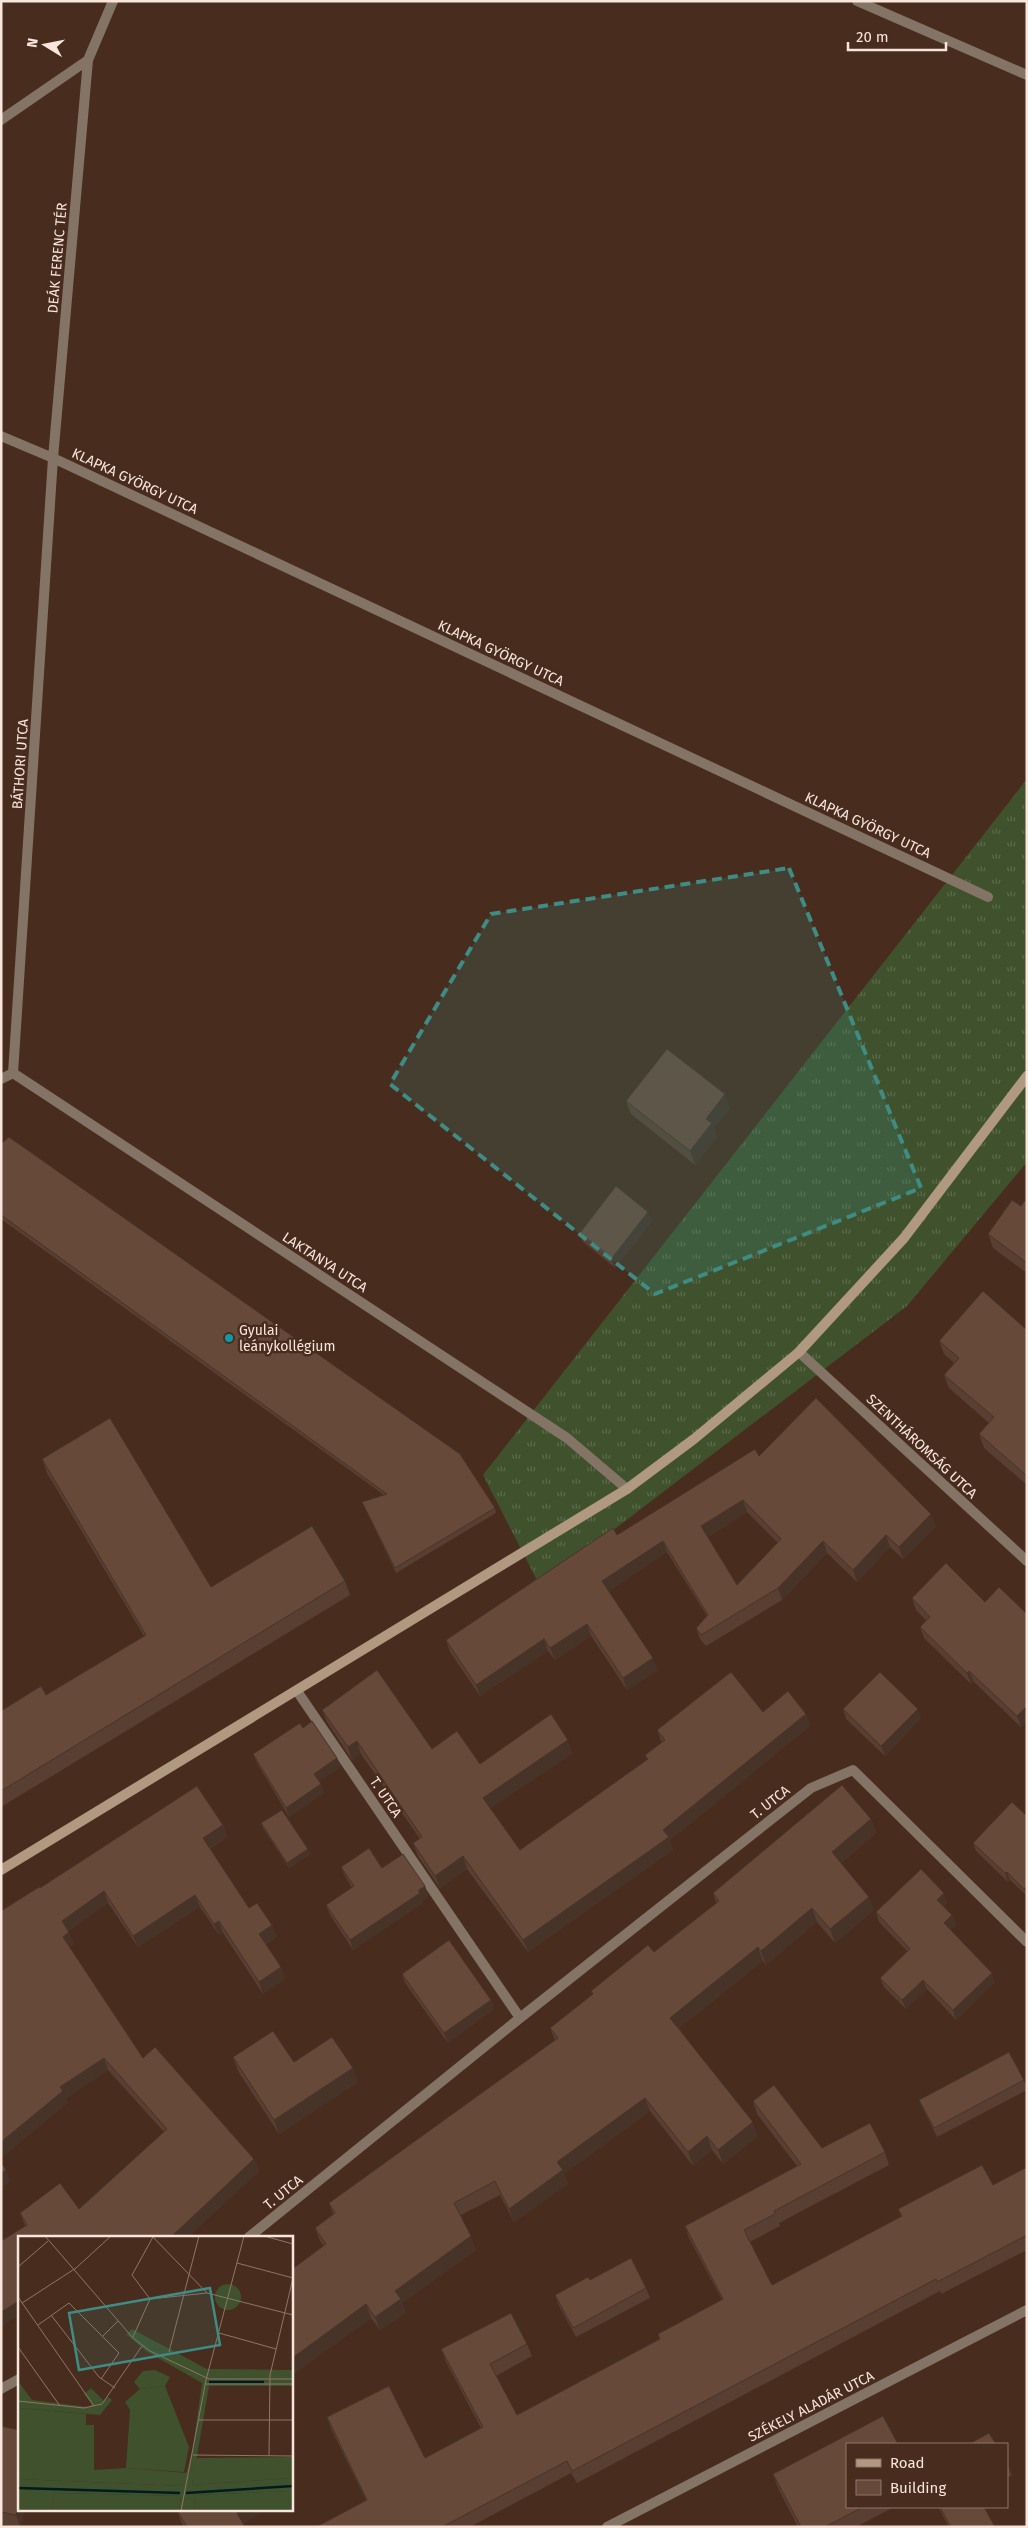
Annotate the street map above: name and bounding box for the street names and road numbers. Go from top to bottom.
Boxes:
street label: DEÁK FERENC TÉR [43,201,71,314]
street label: KLAPKA GYÖRGY UTCA [69,444,201,518]
street label: KLAPKA GYÖRGY UTCA [435,616,567,690]
street label: BÁTHORI UTCA [8,718,32,810]
street label: KLAPKA GYÖRGY UTCA [802,788,934,862]
street label: LAKTANYA UTCA [279,1229,370,1296]
street label: SZENTHÁROMSÁG UTCA [863,1390,981,1502]
street label: T. UTCA [366,1774,405,1821]
street label: T. UTCA [747,1782,793,1823]
street label: T. UTCA [260,2172,306,2213]
street label: SZÉKELY ALADÁR UTCA [745,2366,877,2446]

